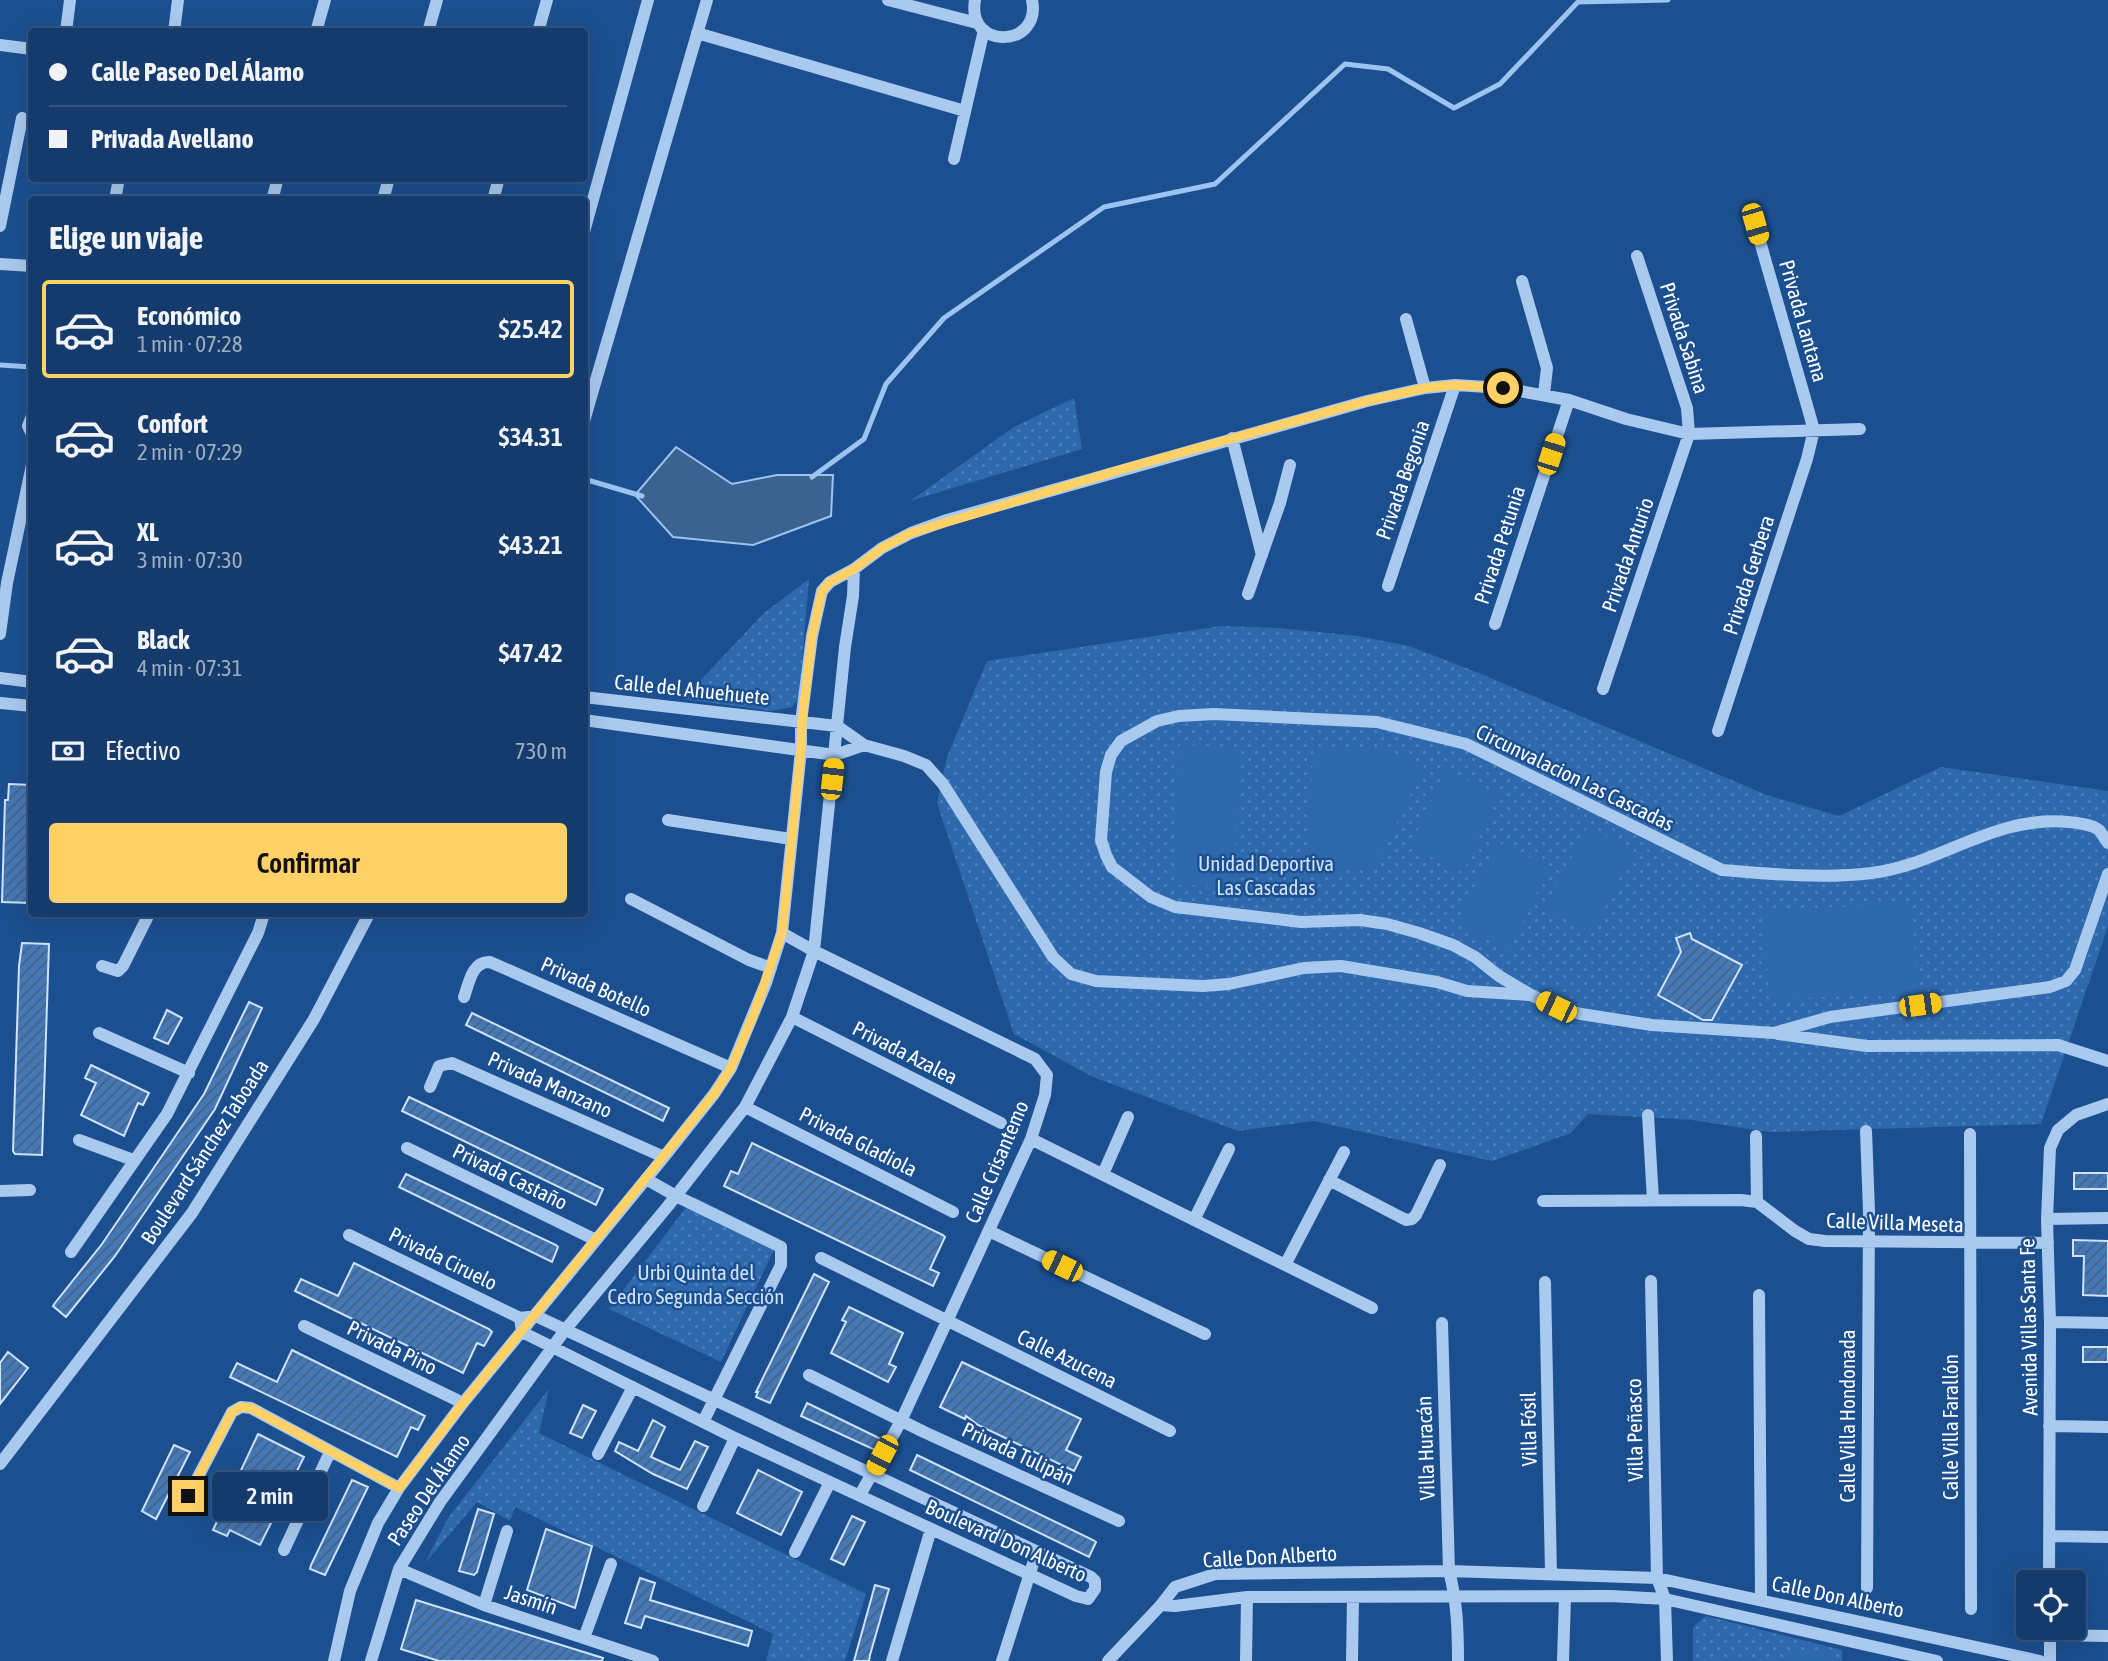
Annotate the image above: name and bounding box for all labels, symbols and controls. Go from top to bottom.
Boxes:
text: Calle Paseo Del Álamo [91,57,304,87]
text: Privada Avellano [91,124,254,154]
car [1740,201,1771,247]
text: Elige un viaje [49,219,203,256]
street label: Privada Lantana [1775,257,1833,385]
street label: Privada Sabina [1656,279,1714,396]
icon: car [53,298,116,361]
text: Económico [137,301,241,331]
text: $25.42 [499,314,563,344]
text: 1 min · 07:28 [137,331,243,357]
route start [1487,372,1519,404]
icon: car [53,406,116,469]
text: Confort [137,409,208,439]
street label: Privada Begonia [1370,417,1434,543]
text: $34.31 [499,422,563,452]
car [1535,431,1568,477]
text: 2 min · 07:29 [137,439,243,465]
street label: Privada Petunia [1469,483,1529,607]
street label: Privada Anturio [1596,494,1658,615]
street label: Privada Gerbera [1717,512,1779,637]
icon: car [53,514,116,577]
text: XL [137,517,159,547]
text: $43.21 [499,530,563,560]
text: 3 min · 07:30 [137,547,243,573]
icon: car [53,622,116,685]
text: Black [137,625,189,655]
text: $47.42 [499,638,563,668]
text: 4 min · 07:31 [137,655,243,681]
street label: Calle del Ahuehuete [613,669,771,709]
street label: Circunvalacion Las Cascadas [1473,719,1678,835]
icon: cash [49,732,87,770]
text: Efectivo [105,736,181,766]
text: 730 m [515,738,567,764]
car [820,757,845,801]
button: Confirmar [49,823,567,903]
park label: Unidad Deportiva Las Cascadas [1198,851,1334,899]
street label: Privada Botello [538,951,655,1021]
car [1533,988,1580,1026]
car [1898,992,1943,1018]
street label: Privada Azalea [849,1015,962,1089]
street label: Privada Manzano [485,1046,616,1122]
street label: Boulevard Sánchez Taboada [135,1055,273,1248]
street label: Calle Crisantemo [959,1097,1033,1226]
street label: Privada Gladiola [796,1101,921,1181]
street label: Privada Castaño [449,1138,572,1214]
street label: Calle Villa Meseta [1826,1208,1964,1236]
street label: Privada Ciruelo [385,1222,502,1295]
street label: Avenida Villas Santa Fe [2014,1238,2042,1416]
car [1039,1247,1086,1285]
park label: Urbi Quinta del Cedro Segunda Sección [608,1260,784,1308]
street label: Privada Pino [344,1315,441,1379]
street label: Calle Azucena [1014,1324,1121,1393]
street label: Calle Villa Hondonada [1835,1329,1859,1503]
street label: Calle Villa Farallón [1938,1354,1962,1500]
street label: Villa Peñasco [1621,1378,1647,1482]
street label: Villa Fósil [1515,1391,1541,1467]
street label: Villa Huracán [1411,1395,1439,1501]
street label: Privada Tulipán [959,1417,1078,1489]
street label: Paseo Del Álamo [382,1429,474,1550]
car [863,1432,902,1478]
callout: 2 min [212,1472,328,1520]
route end [172,1480,204,1512]
text: 2 min [247,1483,293,1509]
street label: Boulevard Don Alberto [922,1494,1091,1586]
street label: Calle Don Alberto [1202,1541,1338,1571]
street label: Calle Don Alberto [1770,1570,1906,1622]
map controls [2016,1570,2086,1640]
button: locate [2016,1570,2086,1640]
street label: Jasmín [502,1579,561,1619]

